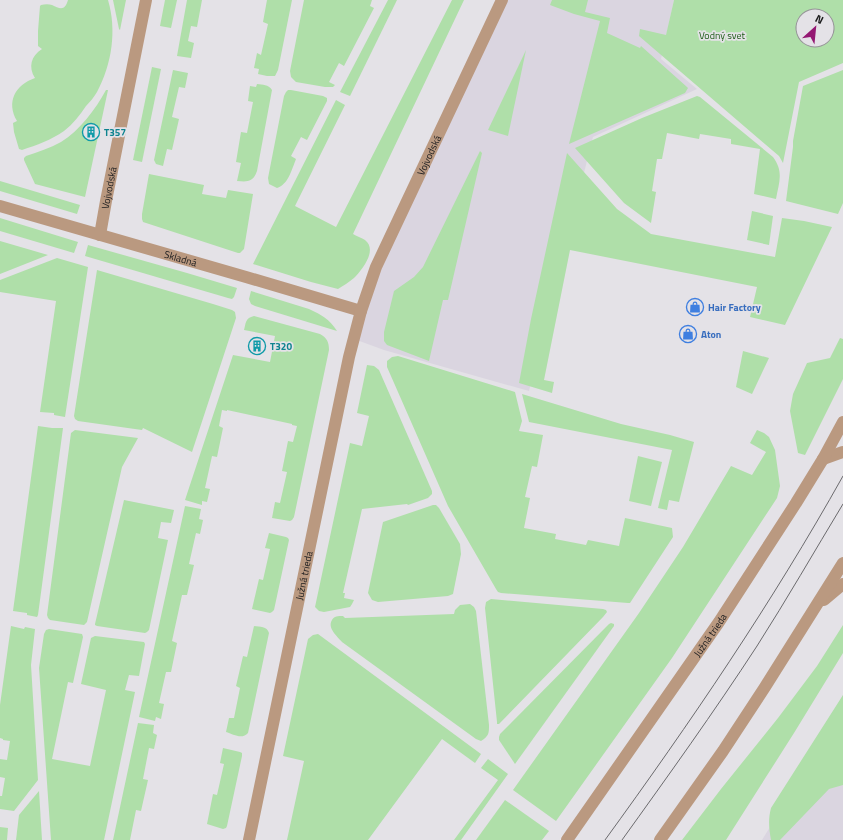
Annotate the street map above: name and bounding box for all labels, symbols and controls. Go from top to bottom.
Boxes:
north arrow [795,8,835,48]
text: N [813,10,827,28]
park label: Vodný svet [699,28,746,43]
building icon: T357 [81,122,101,142]
place label: T357 [104,125,126,140]
street label: Vojvodská [413,133,445,178]
street label: Vojvodská [98,165,121,210]
street label: Skladná [162,247,199,270]
shop icon: Hair Factory [685,297,705,317]
place label: Hair Factory [708,300,761,315]
shop icon: Aton [678,324,698,344]
place label: Aton [701,327,721,342]
building icon: T320 [247,336,267,356]
place label: T320 [270,339,292,354]
street label: Južná trieda [292,550,317,602]
street label: Južná trieda [690,610,731,660]

